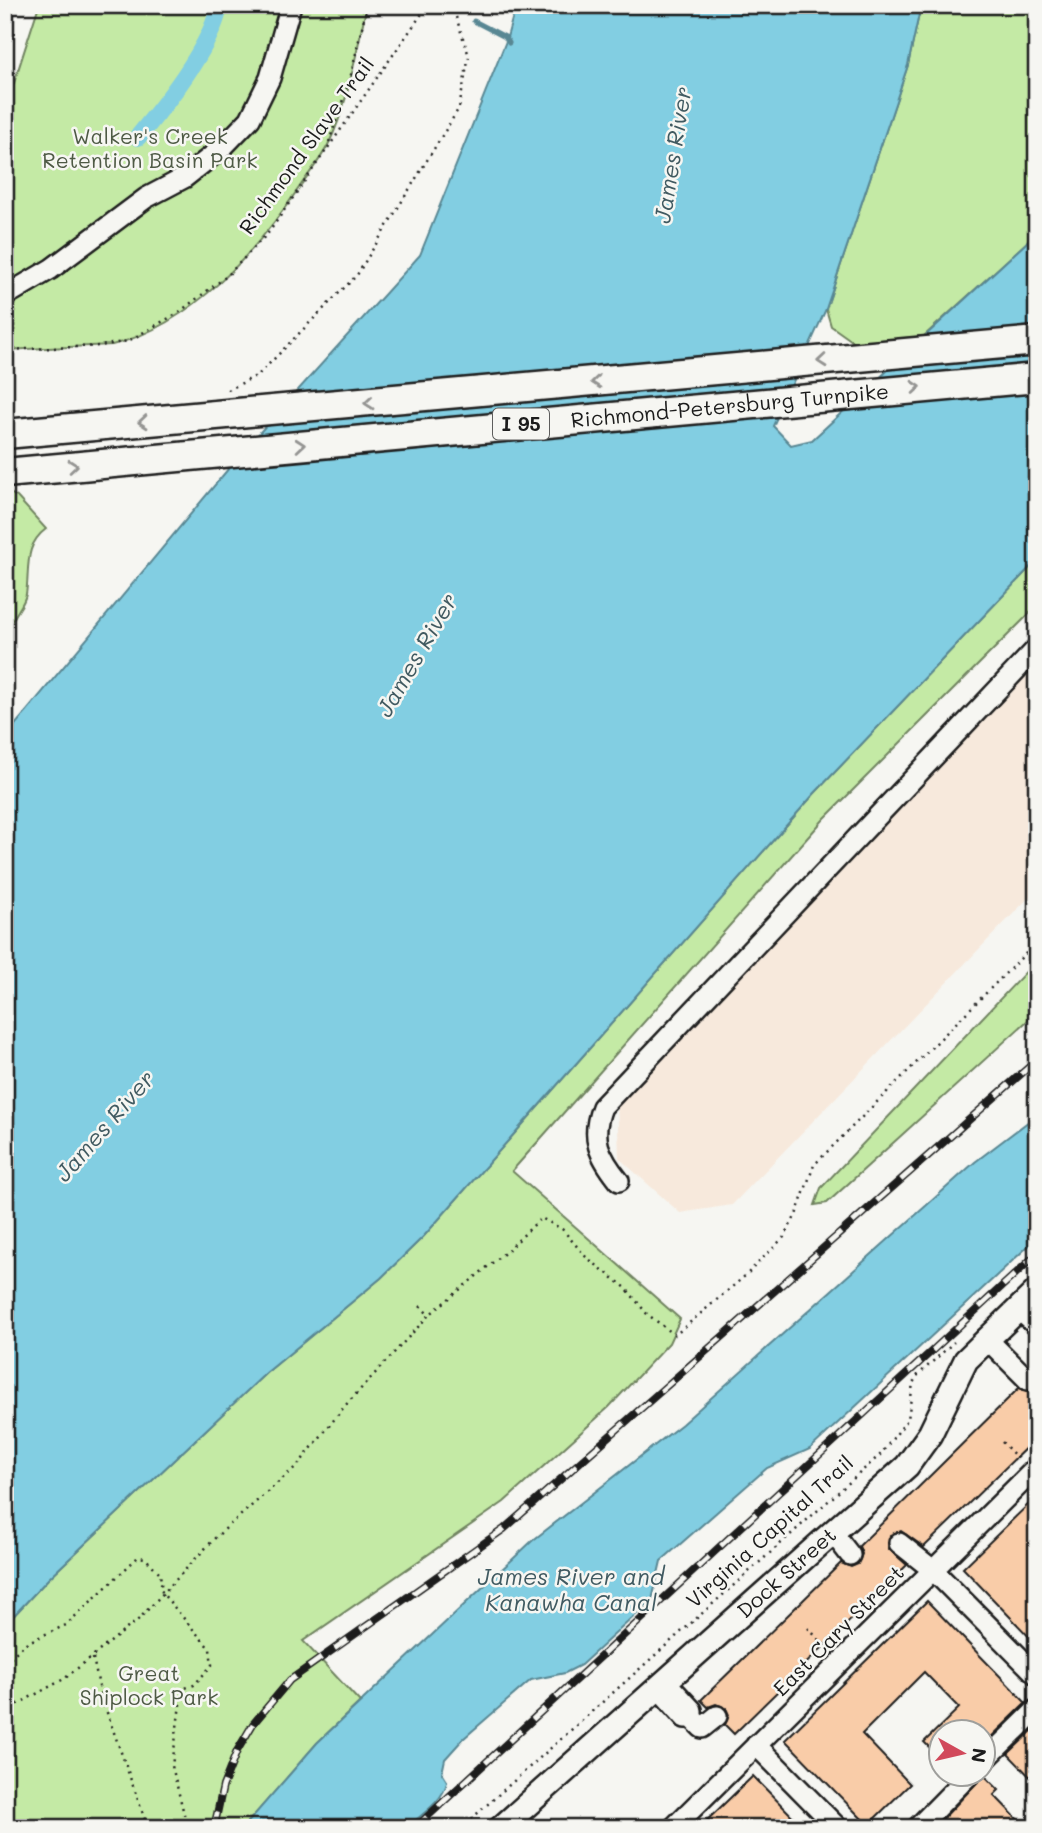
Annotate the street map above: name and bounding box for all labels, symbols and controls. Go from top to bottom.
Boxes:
street label: Richmond Slave Trail [232,51,379,239]
water label: James River [646,84,698,225]
park label: Walker's Creek Retention Basin Park [42,122,258,173]
one-way arrow [817,353,828,368]
one-way arrow [590,374,601,389]
street label: Richmond-Petersburg Turnpike [570,377,890,433]
one-way arrow [911,380,922,395]
one-way arrow [364,395,375,410]
road number: I 95 [493,408,549,440]
one-way arrow [137,414,148,429]
one-way arrow [294,438,305,453]
one-way arrow [67,459,79,474]
water label: James River [369,587,464,722]
water label: James River [48,1064,161,1187]
street label: Virginia Capital Trail [680,1449,858,1613]
street label: Dock Street [731,1521,841,1623]
street label: East Cary Street [767,1559,909,1701]
water label: James River and Kanawha Canal [478,1561,666,1617]
park label: Great Shiplock Park [80,1659,218,1710]
north arrow [926,1717,996,1787]
text: N [966,1747,993,1764]

